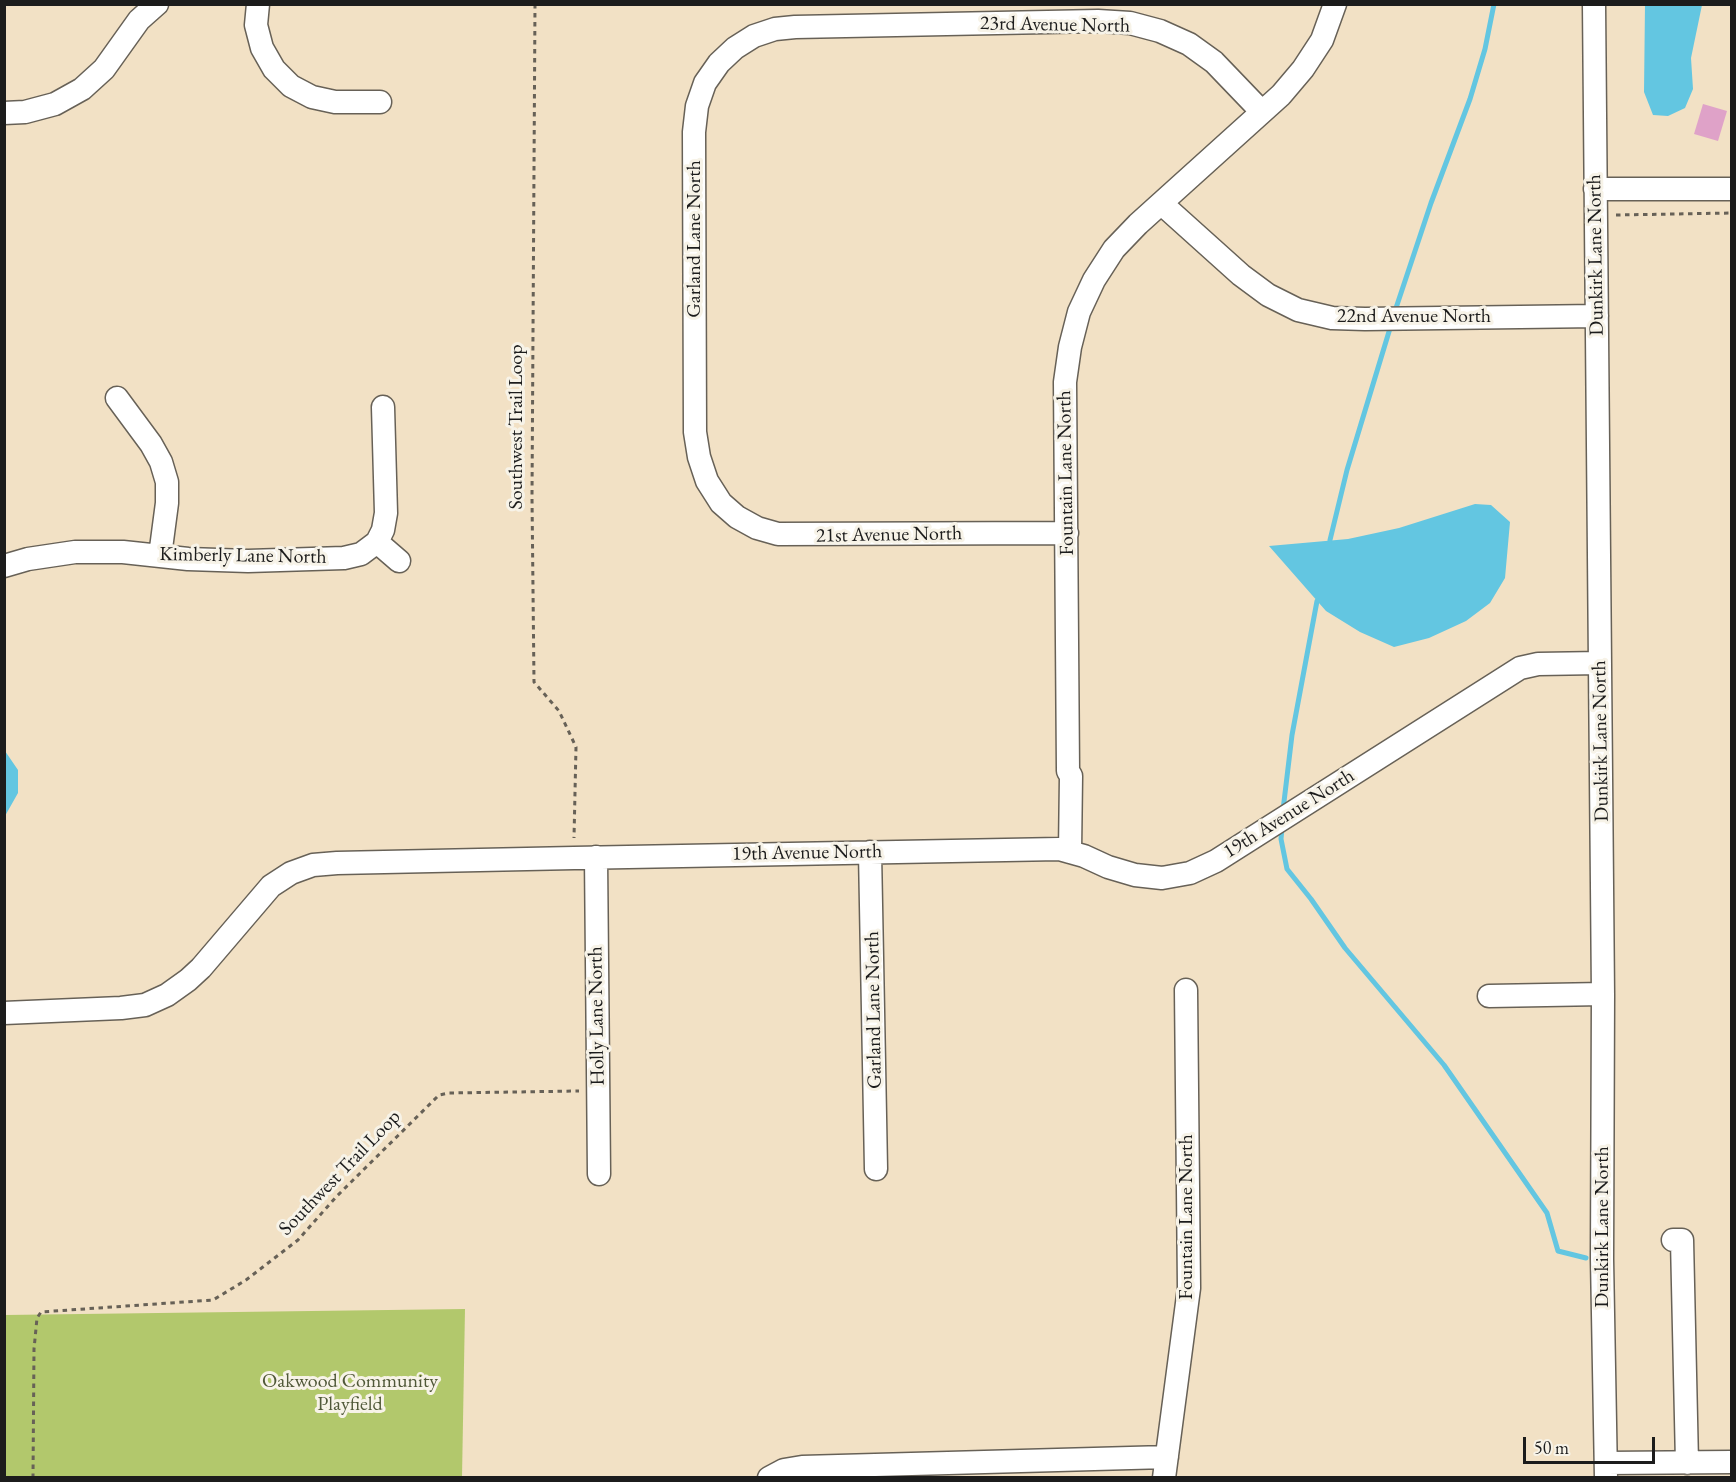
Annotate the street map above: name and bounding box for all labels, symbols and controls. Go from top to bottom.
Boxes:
street label: 23rd Avenue North [980,12,1130,38]
street label: Garland Lane North [683,160,707,318]
street label: Dunkirk Lane North [1583,174,1609,336]
street label: 22nd Avenue North [1337,305,1491,329]
street label: Southwest Trail Loop [505,344,529,510]
street label: Fountain Lane North [1053,390,1079,556]
street label: 21st Avenue North [816,522,962,548]
street label: Kimberly Lane North [159,543,327,569]
street label: Dunkirk Lane North [1588,660,1614,822]
street label: 19th Avenue North [1219,764,1359,864]
street label: 19th Avenue North [732,840,882,866]
street label: Garland Lane North [861,931,887,1089]
street label: Holly Lane North [584,946,610,1086]
street label: Southwest Trail Loop [274,1105,406,1241]
street label: Fountain Lane North [1175,1134,1199,1300]
street label: Dunkirk Lane North [1591,1146,1615,1308]
park label: Oakwood Community Playfield [262,1370,438,1417]
scale bar [1526,1425,1658,1463]
text: 50 m [1534,1436,1569,1459]

